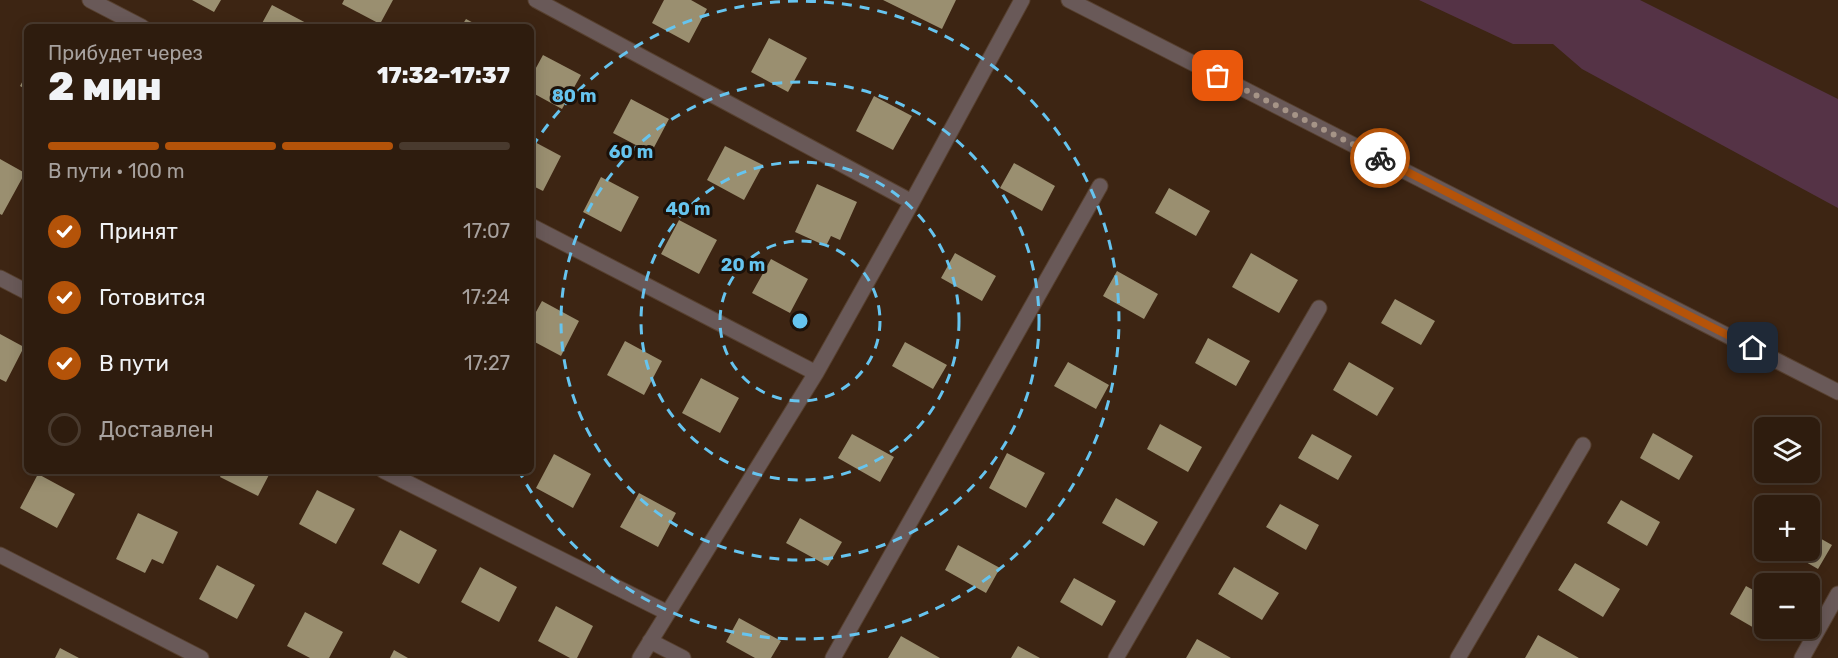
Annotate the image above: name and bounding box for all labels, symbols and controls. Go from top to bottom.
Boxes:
text: Прибудет через [48,41,203,65]
pin [1192,50,1243,101]
icon: bag [1201,59,1234,92]
text: 17:32–17:37 [377,62,510,89]
text: 2 мин [48,64,162,110]
text: 80 m [552,85,596,107]
courier [1350,128,1410,188]
text: 60 m [609,141,653,163]
icon: bike [1364,142,1397,175]
text: В пути · 100 m [48,159,185,183]
text: 40 m [666,198,710,220]
icon: check [48,215,81,248]
text: Принят [99,218,178,245]
text: 17:07 [463,219,510,243]
text: 20 m [721,254,765,276]
icon: check [48,281,81,314]
text: Готовится [99,284,205,311]
text: 17:24 [462,285,510,309]
centre of rings [790,311,810,331]
pin [1727,322,1778,373]
icon: home [1736,331,1769,364]
icon: check [48,347,81,380]
text: В пути [99,350,169,377]
text: 17:27 [464,351,510,375]
text: Доставлен [99,416,214,443]
map controls [1754,417,1820,639]
button: layers [1754,417,1820,483]
button: + [1754,495,1820,561]
button: − [1754,573,1820,639]

